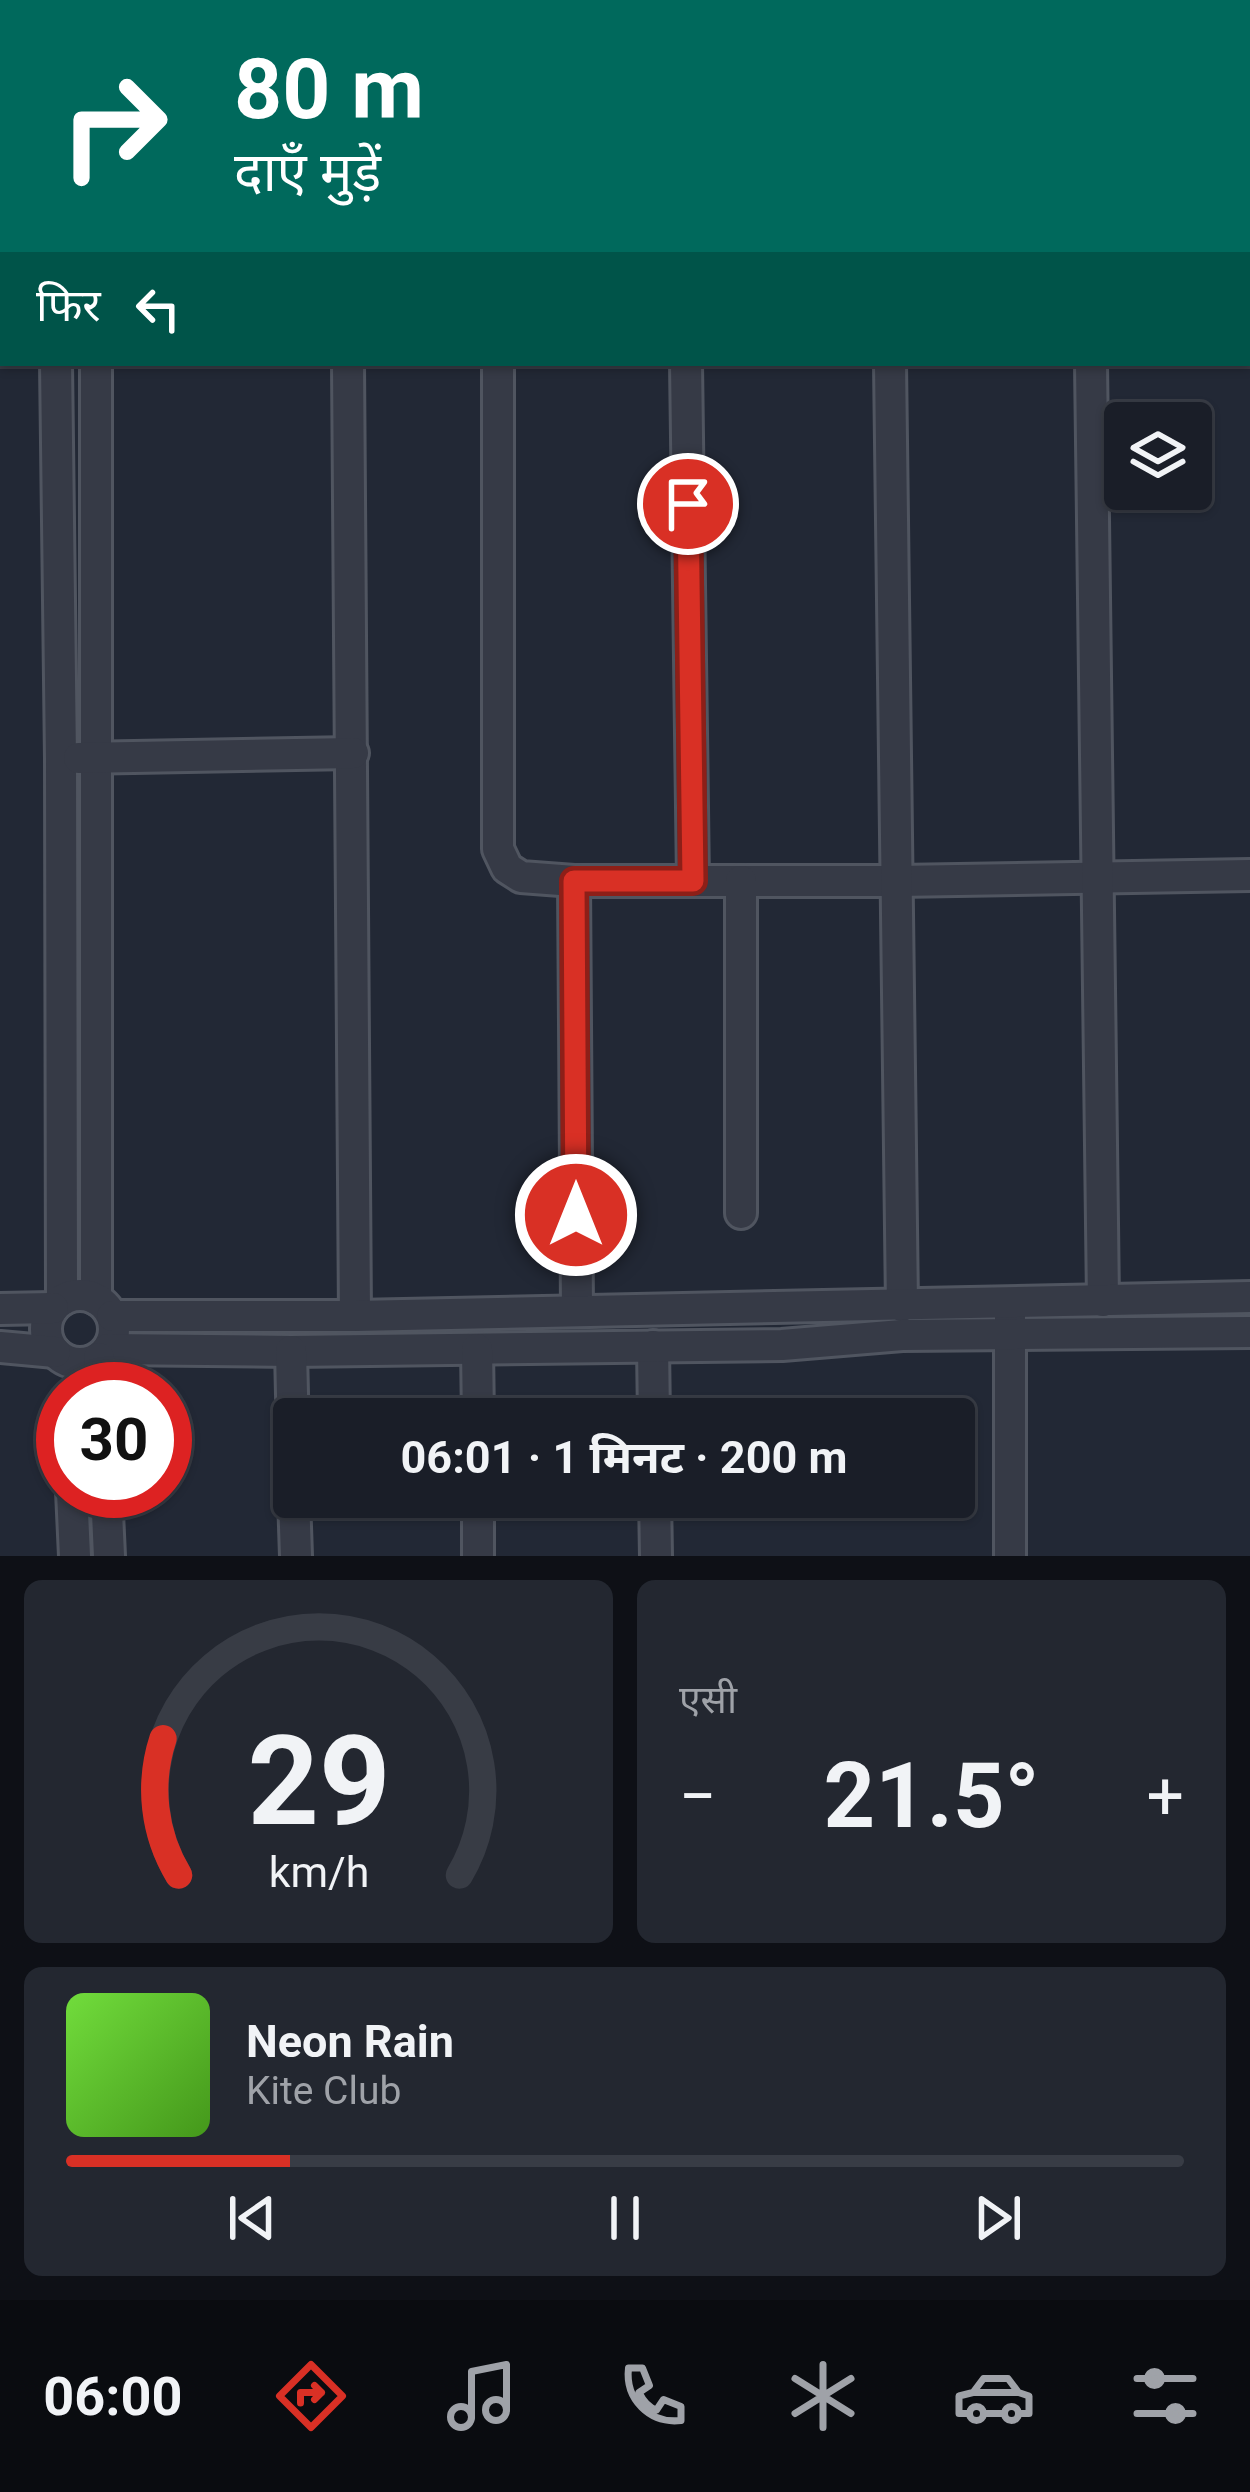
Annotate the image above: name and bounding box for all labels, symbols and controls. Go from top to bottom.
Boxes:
text: 80 m [234,40,424,139]
icon: right [36,48,192,204]
text: दाएँ मुड़ें [234,141,381,204]
icon: left [125,276,191,342]
text: फिर [36,279,101,332]
map controls [1104,402,1212,510]
button: layers [1104,402,1212,510]
pin [637,453,739,555]
icon: arrive [655,471,721,537]
position arrow [513,1152,639,1278]
speed limit sign: 30 [36,1362,192,1518]
text: 06:01 · 1 मिनट · 200 m [401,1431,847,1484]
text: एसी [679,1677,737,1723]
text: 29 [247,1708,390,1854]
text: 21.5° [824,1744,1040,1849]
text: − [679,1758,717,1835]
text: + [1147,1758,1184,1835]
text: km/h [268,1846,369,1896]
text: Neon Rain [246,2015,454,2068]
text: Kite Club [246,2068,401,2114]
icon: previous [219,2185,285,2251]
icon: pause [592,2185,658,2251]
icon: next [965,2185,1031,2251]
icon: directions [269,2354,353,2438]
icon: music [440,2354,524,2438]
icon: phone [611,2354,695,2438]
icon: climate [781,2354,865,2438]
icon: car [952,2354,1036,2438]
icon: filters [1123,2354,1207,2438]
text: 06:00 [43,2365,182,2428]

